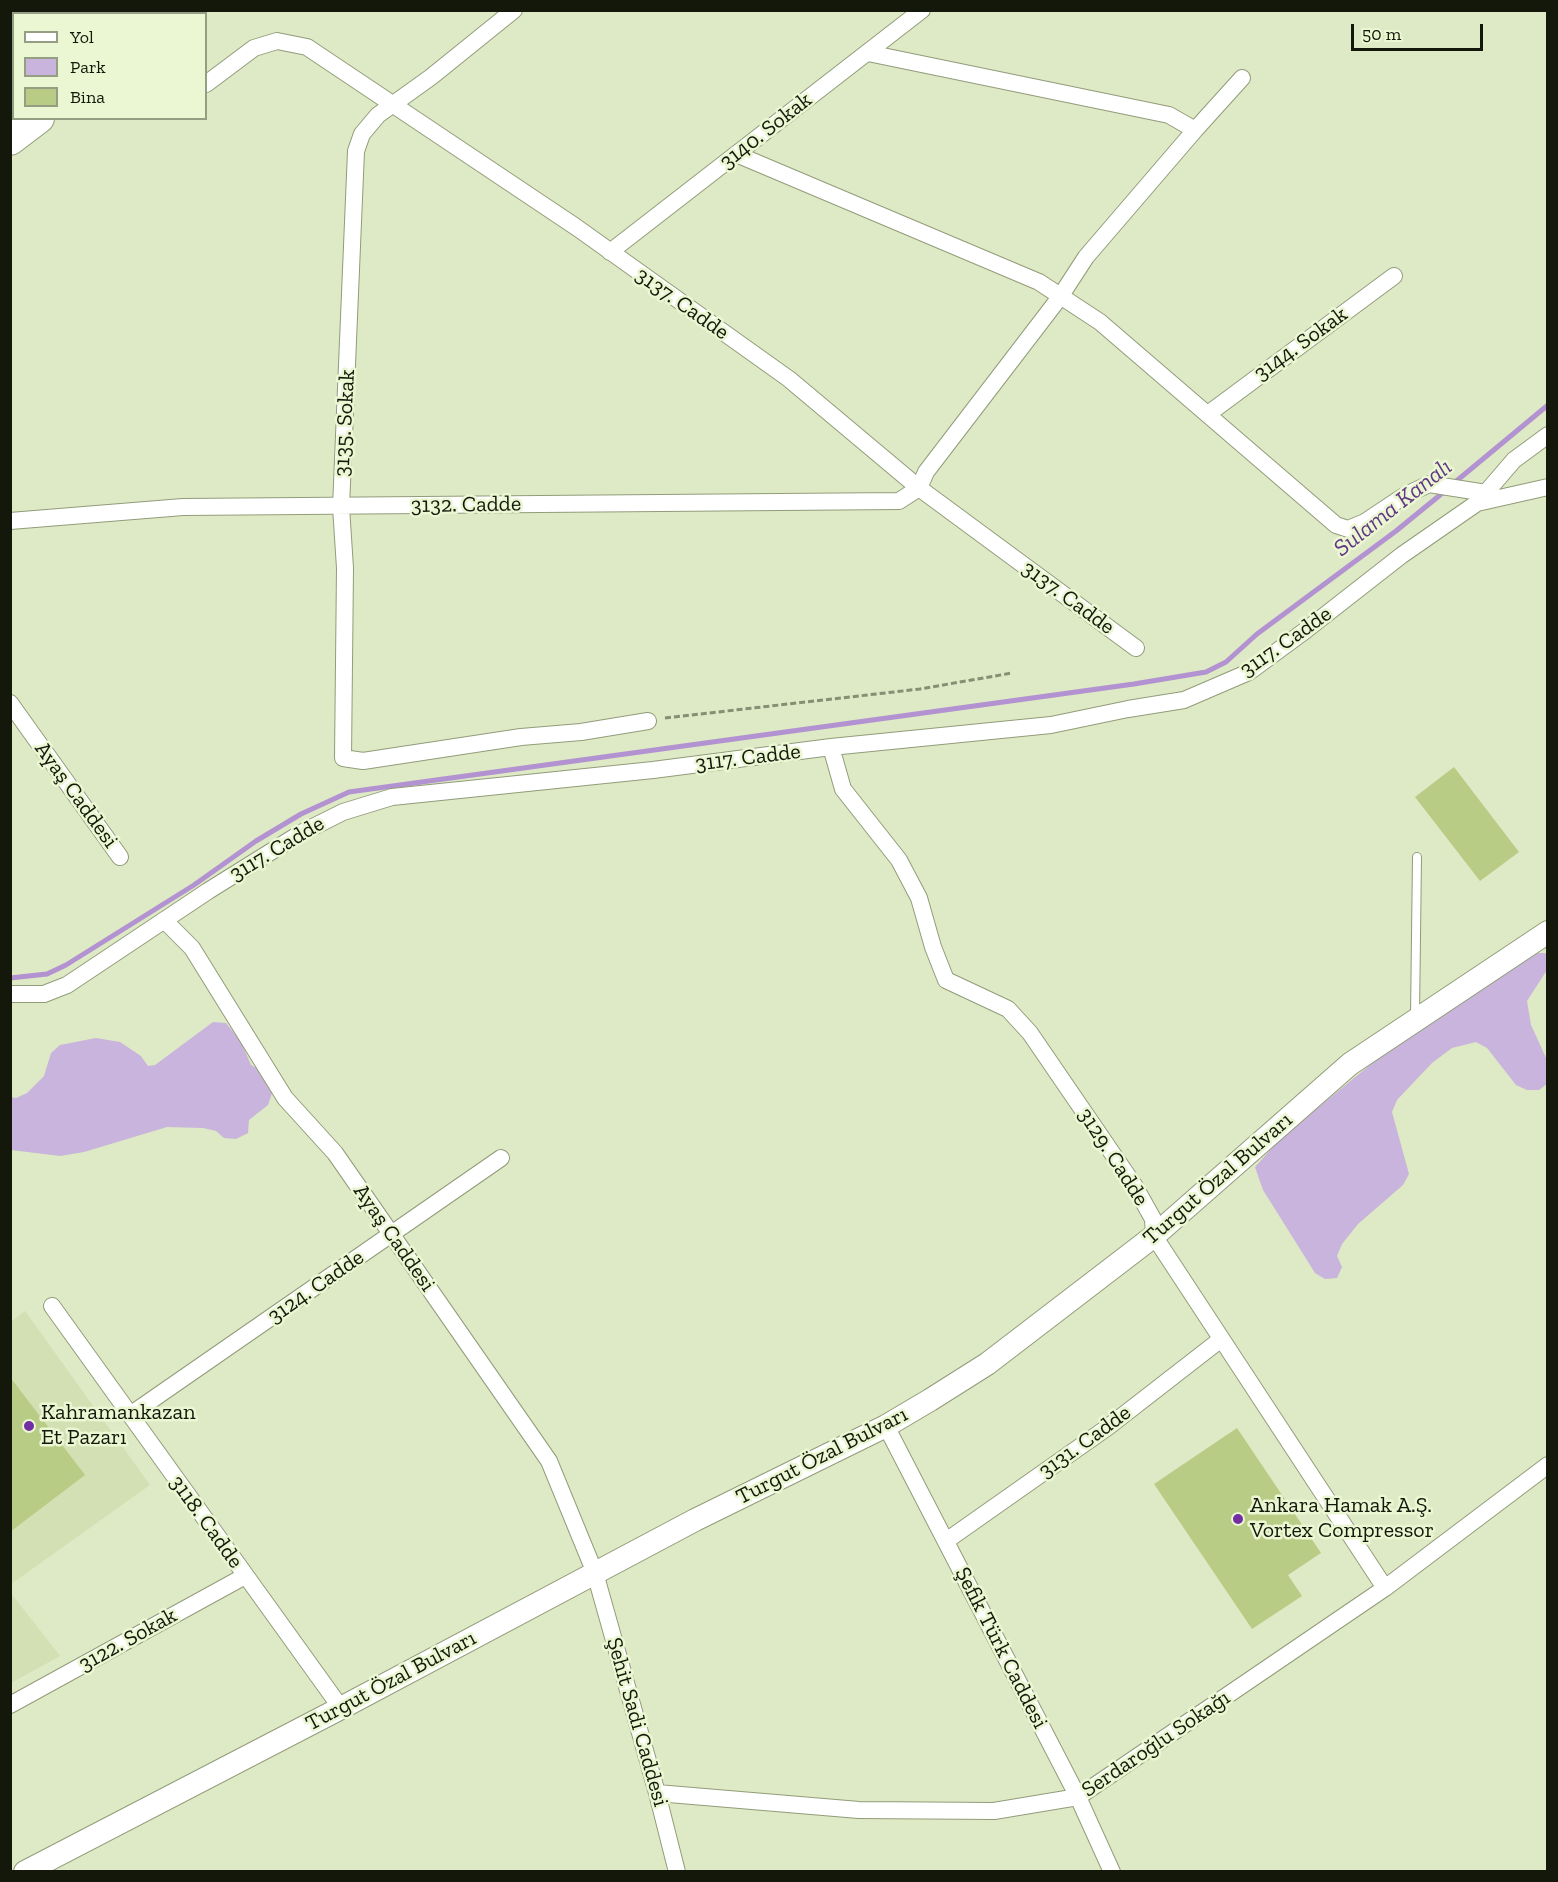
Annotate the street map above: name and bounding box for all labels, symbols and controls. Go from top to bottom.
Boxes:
legend [12,12,207,120]
scale bar [1354,12,1486,50]
text: 50 m [1362,23,1401,45]
text: Yol [70,26,94,48]
text: Park [70,56,106,78]
text: Bina [70,86,105,108]
street label: 3140. Sokak [715,87,817,175]
street label: 3137. Cadde [630,262,734,346]
street label: 3144. Sokak [1249,301,1353,387]
street label: 3135. Sokak [329,369,361,477]
water label: Sulama Kanalı [1328,453,1458,563]
street label: 3132. Cadde [411,491,521,519]
street label: 3137. Cadde [1016,555,1120,641]
street label: 3117. Cadde [1235,601,1337,683]
street label: Ayaş Caddesi [29,737,123,853]
street label: 3117. Cadde [694,738,802,778]
street label: 3117. Cadde [225,810,329,888]
street label: 3129. Cadde [1072,1103,1154,1211]
street label: Turgut Özal Bulvarı [1138,1107,1298,1251]
street label: Ayaş Caddesi [347,1179,441,1297]
street label: 3124. Cadde [263,1244,369,1330]
place label: Kahramankazan Et Pazarı [41,1400,196,1452]
street label: 3131. Cadde [1034,1400,1136,1484]
street label: Turgut Özal Bulvarı [732,1401,912,1511]
marker: Kahramankazan Et Pazarı [22,1419,36,1433]
street label: 3118. Cadde [163,1470,249,1574]
place label: Ankara Hamak A.Ş. Vortex Compressor [1250,1493,1434,1544]
marker: Ankara Hamak A.Ş. Vortex Compressor [1231,1512,1245,1526]
street label: Şefik Türk Caddesi [949,1563,1053,1733]
street label: 3122. Sokak [74,1602,182,1678]
street label: Turgut Özal Bulvarı [301,1625,481,1737]
street label: Şehit Sadi Caddesi [600,1635,674,1809]
street label: Serdaroğlu Sokağı [1077,1685,1235,1803]

